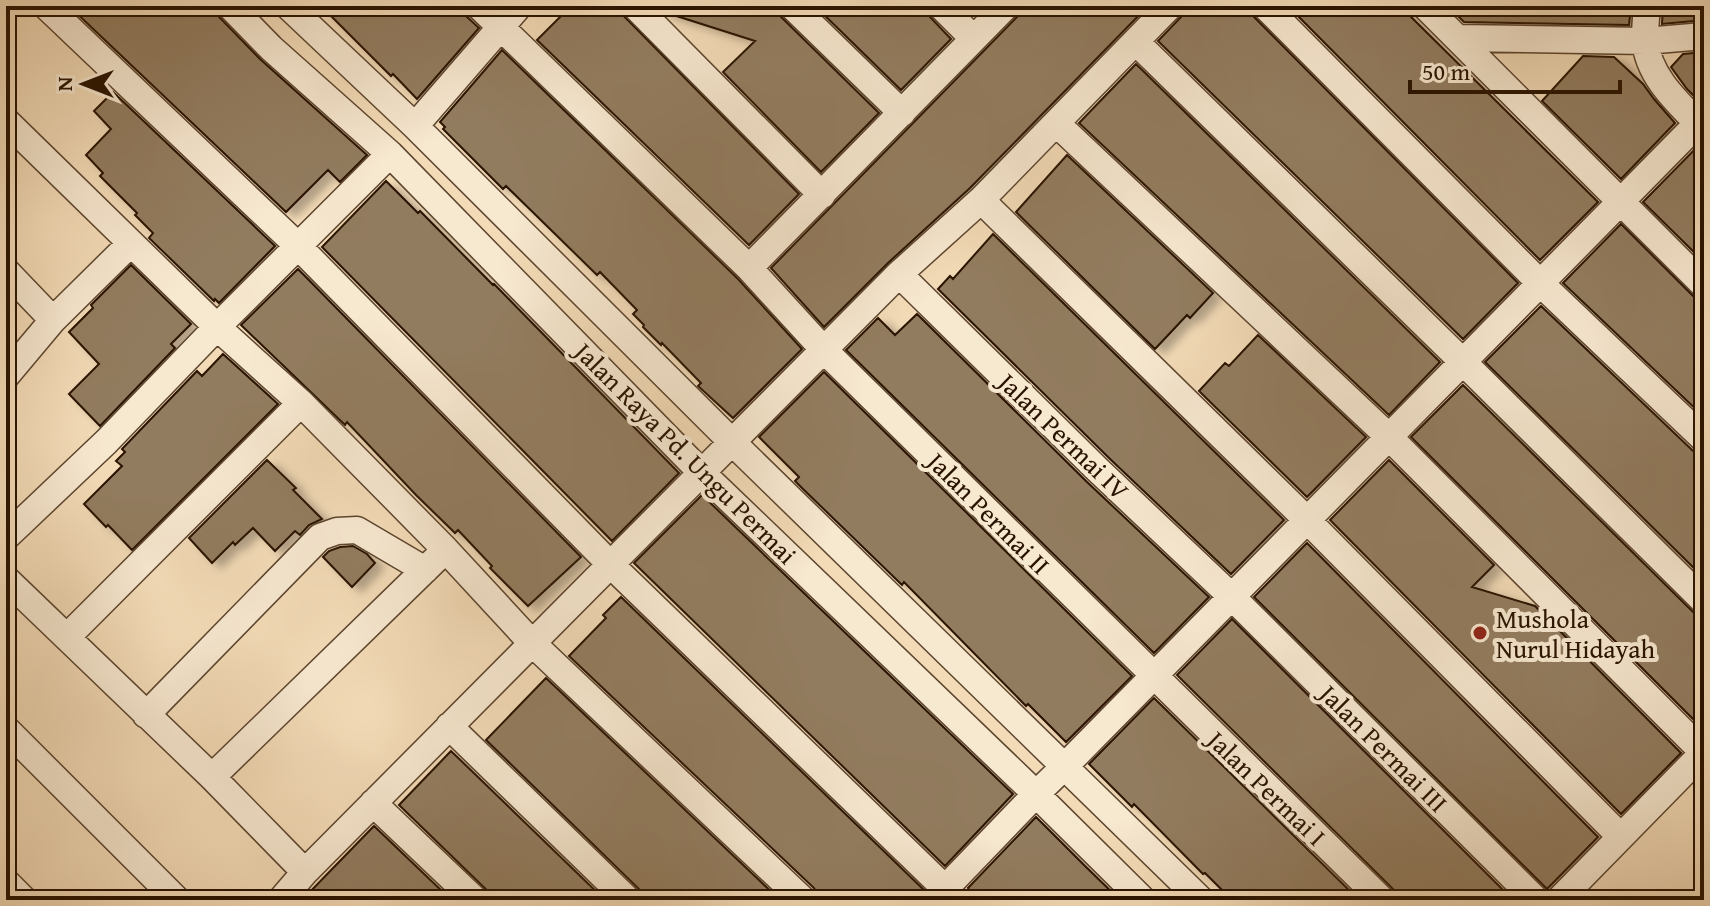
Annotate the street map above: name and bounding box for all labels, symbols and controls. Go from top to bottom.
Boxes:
north arrow [44,44,124,124]
scale bar [1410,44,1620,94]
text: 50 m [1422,54,1470,89]
text: N [48,76,80,91]
street label: Jalan Raya Pd. Ungu Permai [564,331,806,573]
street label: Jalan Permai IV [988,361,1138,509]
street label: Jalan Permai II [917,441,1059,583]
place label: Mushola Nurul Hidayah [1496,599,1655,668]
marker: Mushola Nurul Hidayah [1471,624,1489,642]
street label: Jalan Permai III [1309,673,1457,821]
street label: Jalan Permai I [1197,719,1335,855]

